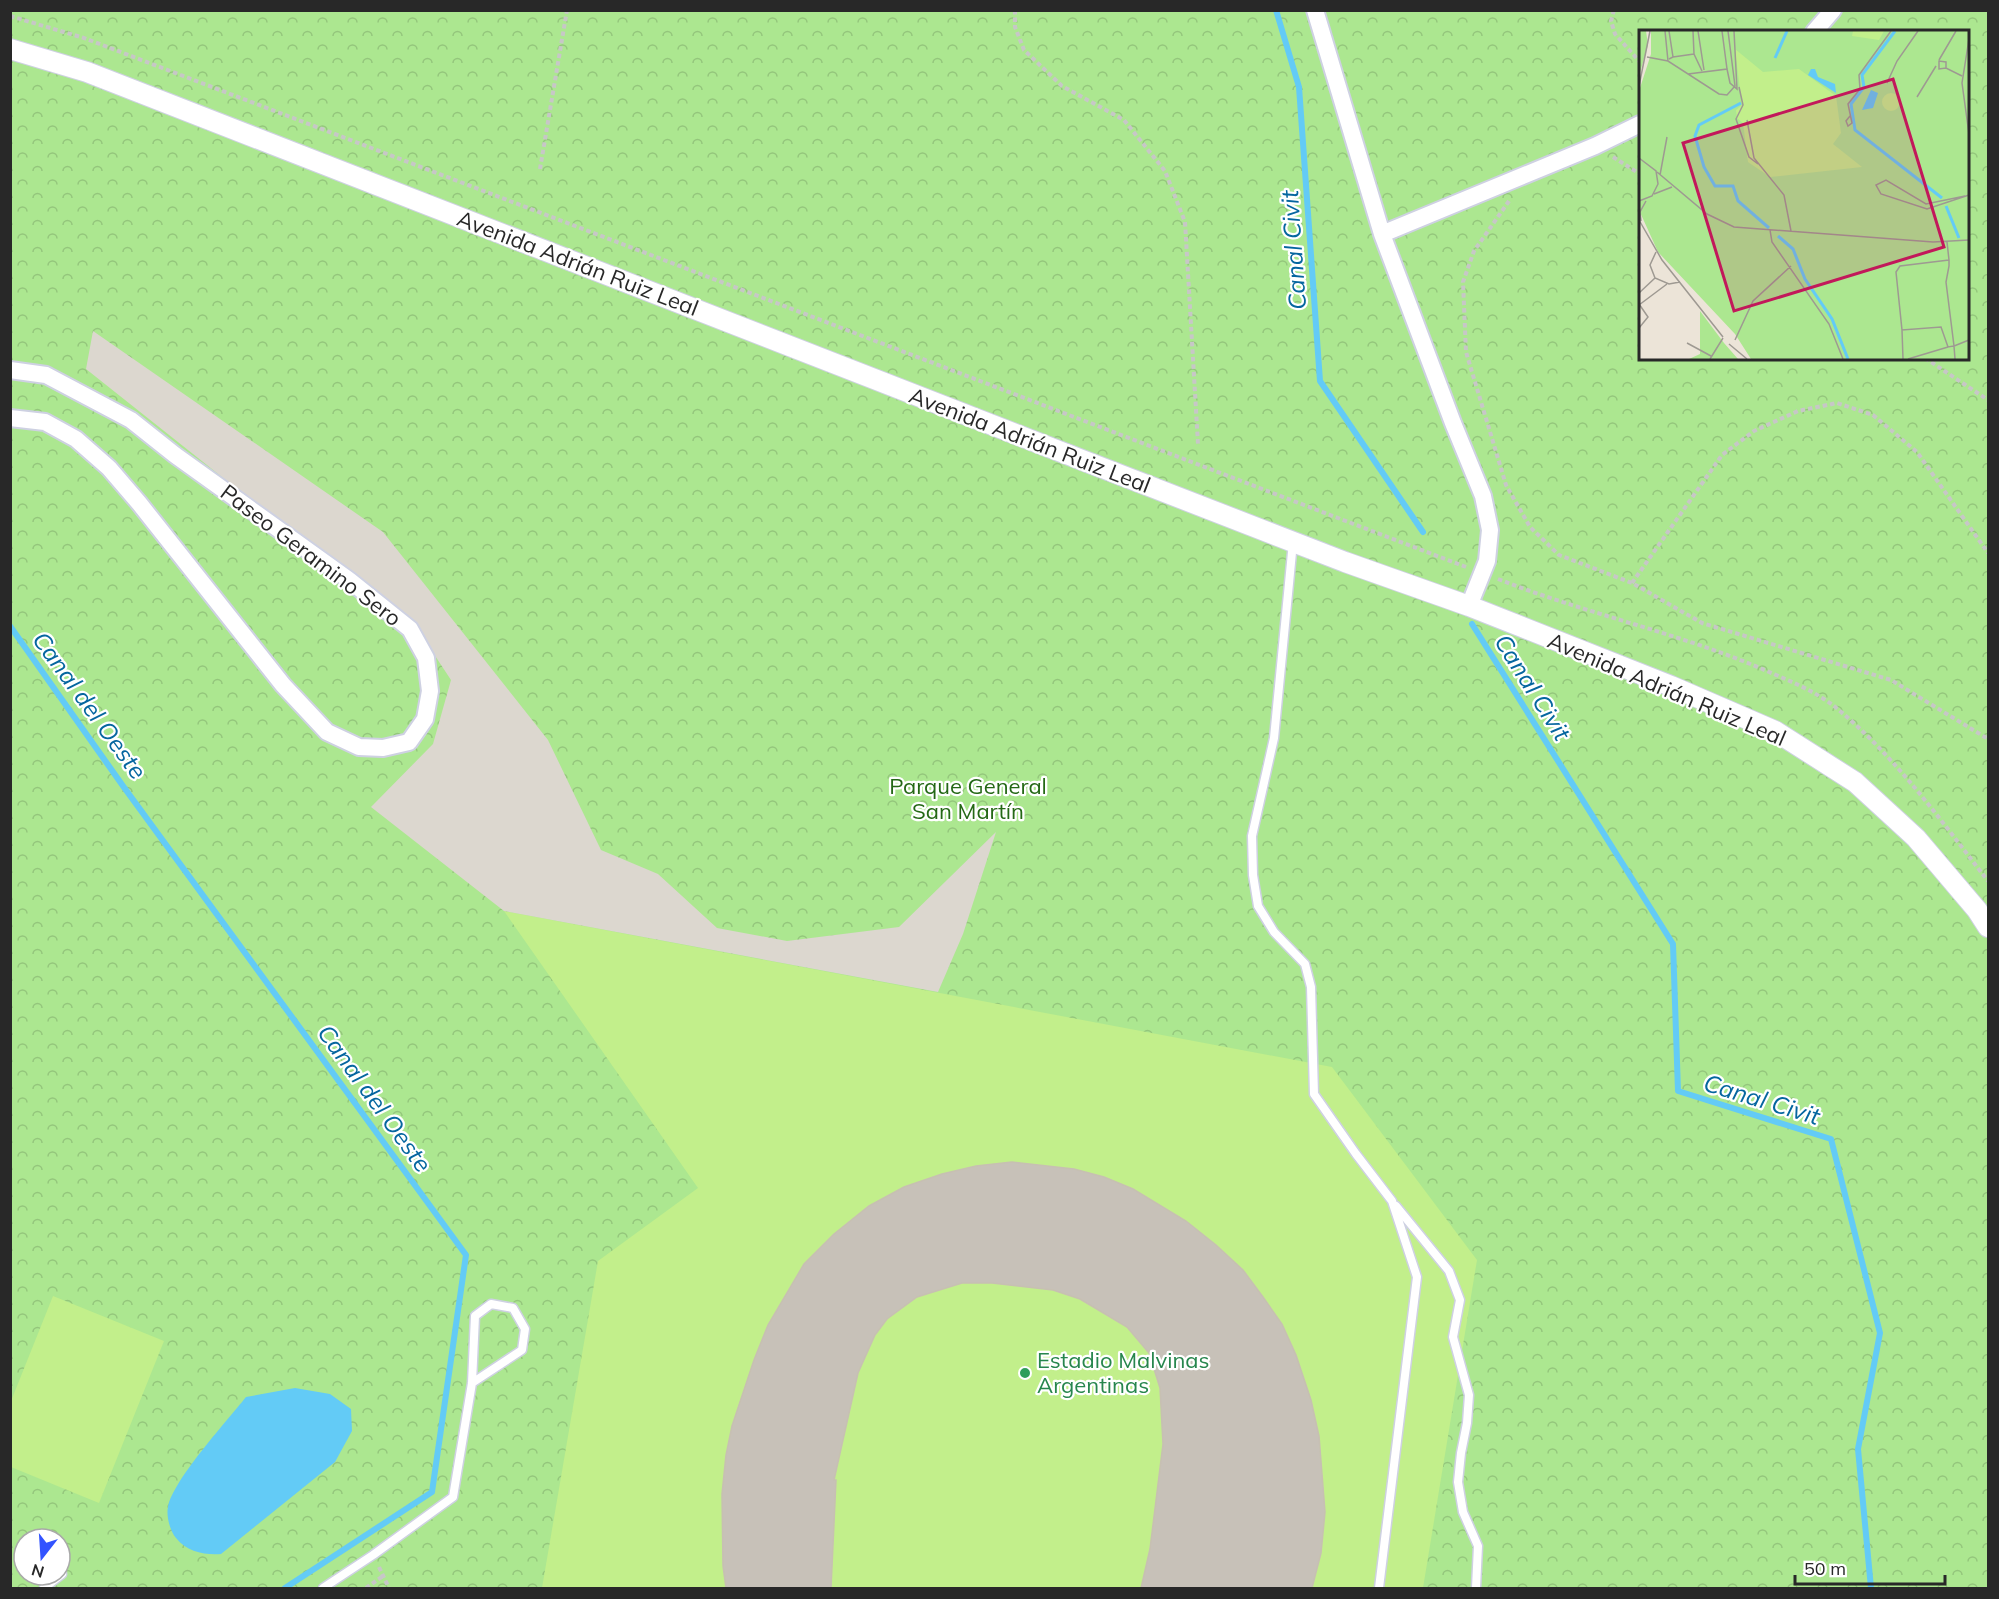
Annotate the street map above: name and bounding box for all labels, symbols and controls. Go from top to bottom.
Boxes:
inset map [1639,30,1969,360]
water label: Canal Civit [1274,189,1312,311]
street label: Avenida Adrián Ruiz Leal [453,204,703,322]
street label: Avenida Adrián Ruiz Leal [905,381,1155,499]
street label: Paseo Geramino Sero [215,478,407,632]
water label: Canal del Oeste [26,625,154,785]
street label: Avenida Adrián Ruiz Leal [1544,626,1790,752]
water label: Canal Civit [1489,628,1578,746]
park label: Parque General San Martín [889,772,1047,825]
water label: Canal del Oeste [311,1018,439,1178]
water label: Canal Civit [1700,1067,1824,1131]
place label: Estadio Malvinas Argentinas [1037,1346,1209,1399]
marker: Estadio Malvinas Argentinas [1018,1366,1032,1380]
north arrow [12,1527,72,1587]
scale bar [1795,1548,1945,1586]
text: 50 m [1804,1557,1846,1580]
text: N [29,1560,46,1583]

